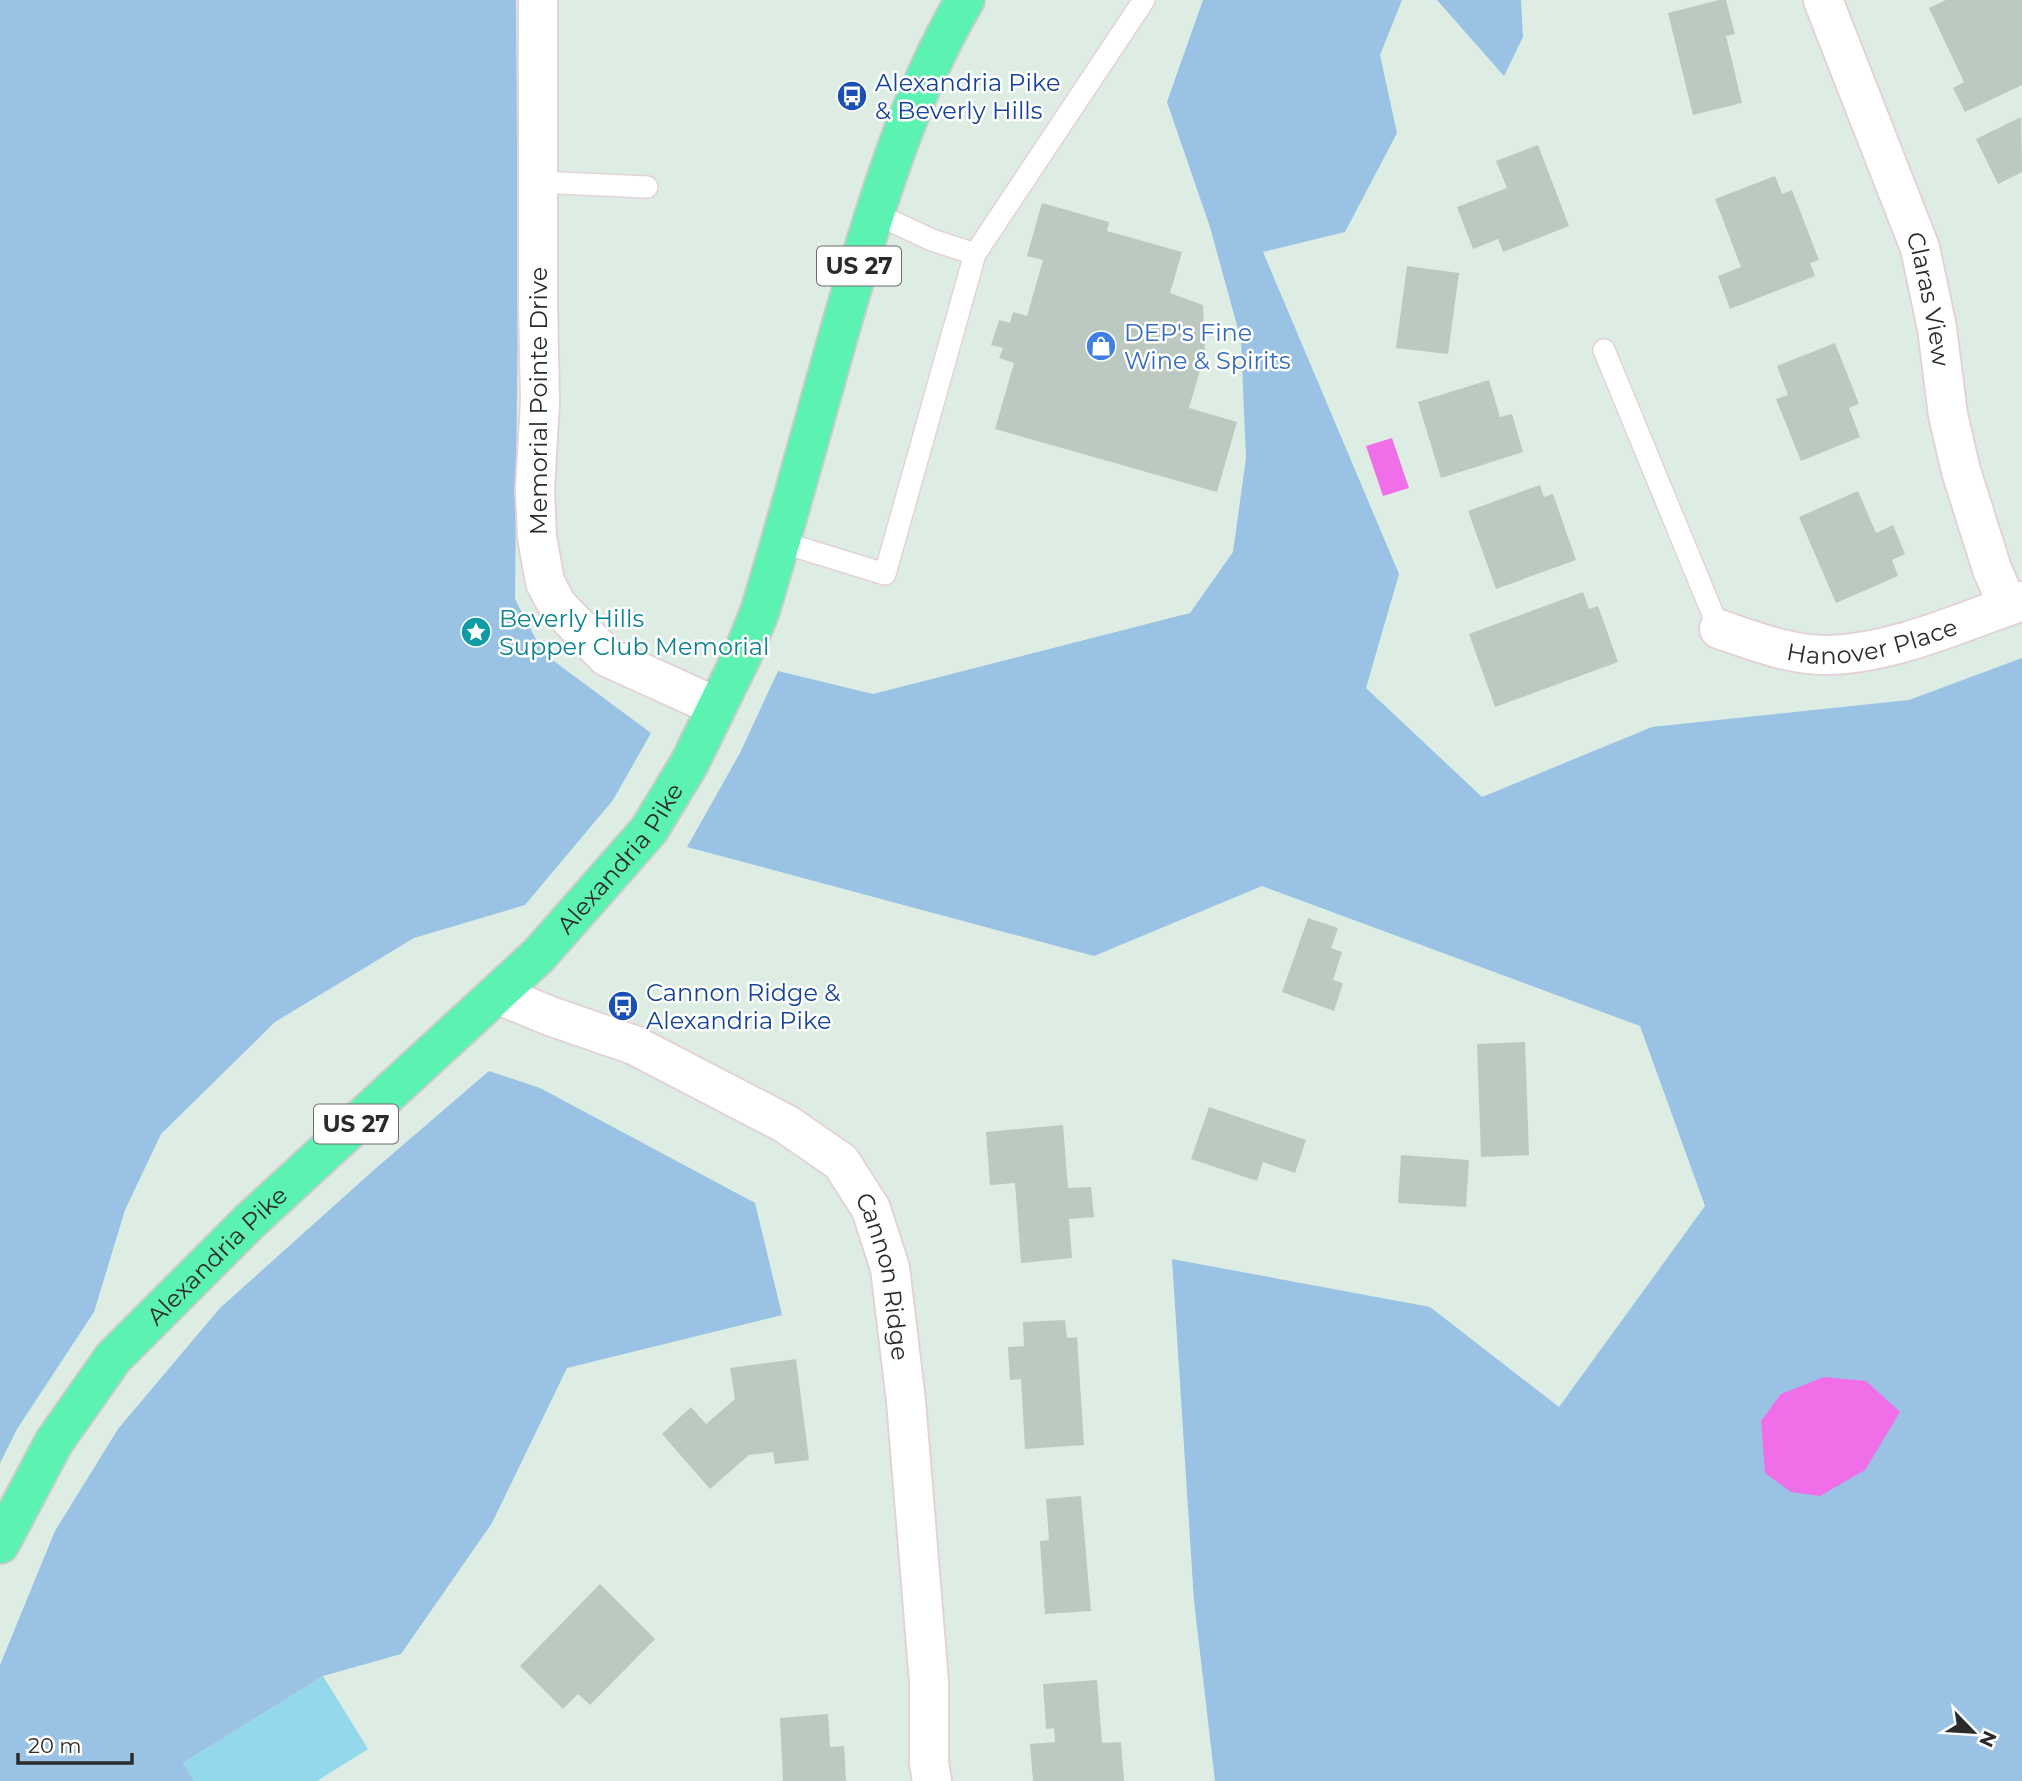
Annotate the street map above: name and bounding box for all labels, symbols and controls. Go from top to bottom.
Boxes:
place label: Alexandria Pike & Beverly Hills [875,68,1060,125]
bus stop icon: Alexandria Pike & Beverly Hills [835,79,869,113]
street label: Claras View [1900,227,1956,368]
road number: US 27 [817,246,901,286]
street label: Memorial Pointe Drive [524,267,553,535]
place label: DEP's Fine Wine & Spirits [1124,318,1291,375]
shop icon: DEP's Fine Wine & Spirits [1084,329,1118,363]
place label: Beverly Hills Supper Club Memorial [499,604,769,661]
street label: Hanover Place [1784,611,1961,670]
place icon: Beverly Hills Supper Club Memorial [459,615,493,649]
street label: Alexandria Pike [550,777,689,939]
place label: Cannon Ridge & Alexandria Pike [646,978,840,1035]
bus stop icon: Cannon Ridge & Alexandria Pike [606,989,640,1023]
road number: US 27 [314,1105,398,1144]
street label: Alexandria Pike [140,1180,293,1331]
street label: Cannon Ridge [850,1187,915,1362]
north arrow [1938,1697,2008,1767]
scale bar [18,1722,131,1766]
text: N [1974,1727,2002,1751]
text: 20 m [28,1733,82,1758]

